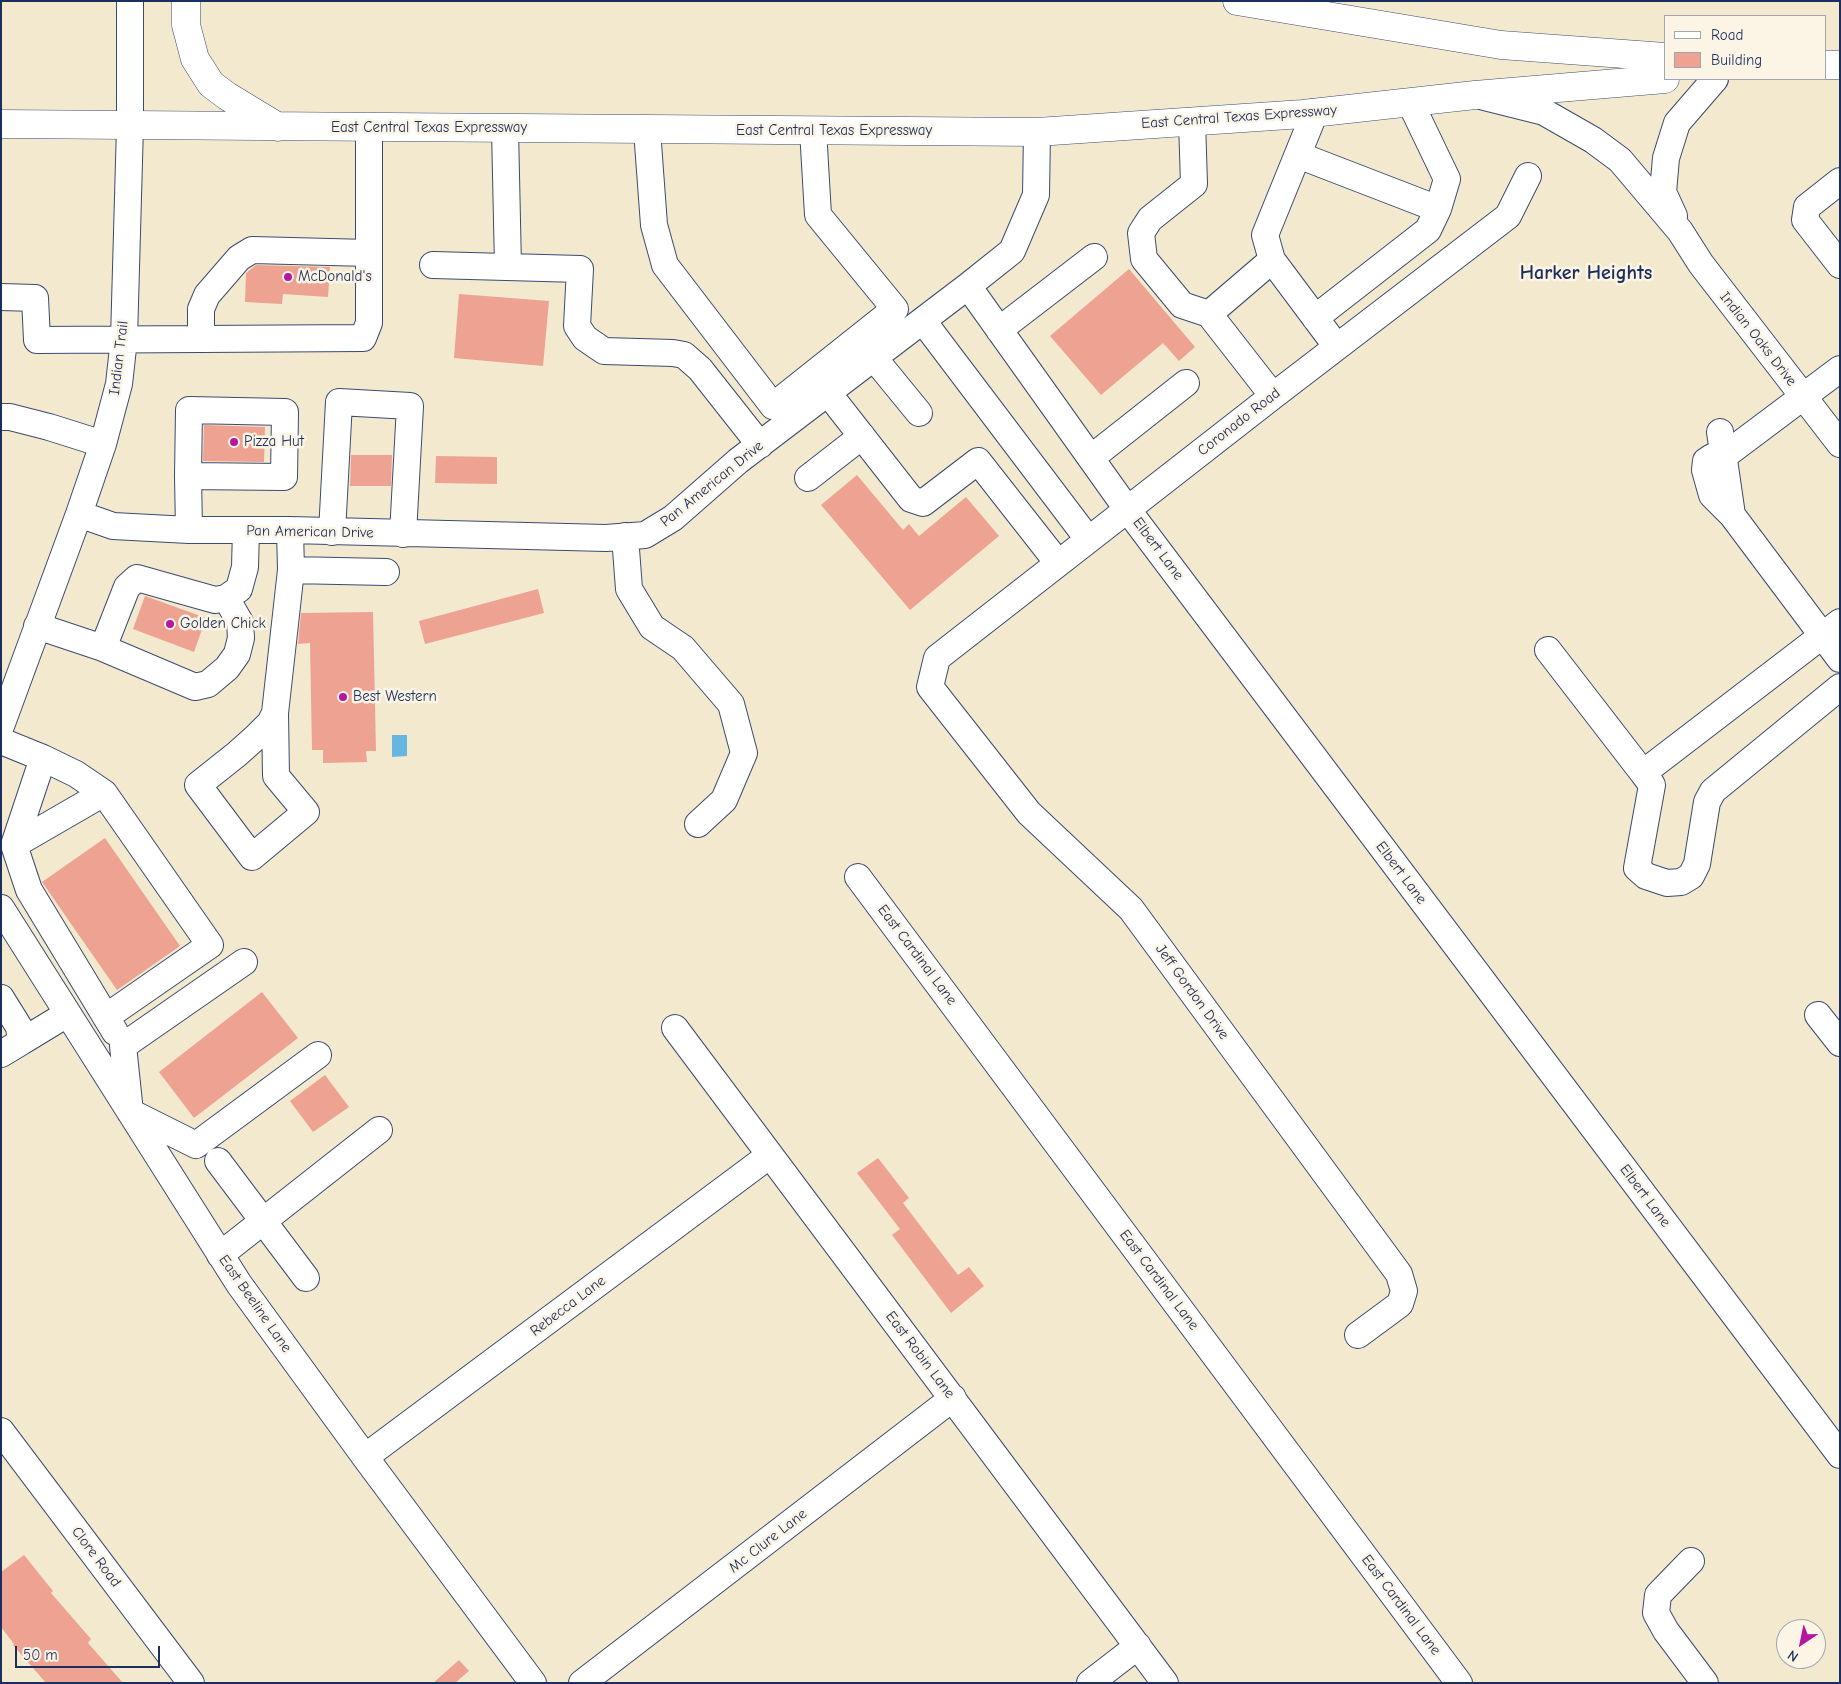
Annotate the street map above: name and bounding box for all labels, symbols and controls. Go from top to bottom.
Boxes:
legend [1664,15,1826,80]
text: Road [1711,26,1743,44]
text: Building [1711,51,1762,69]
street label: East Central Texas Expressway [1141,101,1337,133]
street label: East Central Texas Expressway [331,119,527,137]
street label: East Central Texas Expressway [736,122,932,140]
district label: Harker Heights [1520,261,1652,285]
place label: McDonald's [298,268,372,286]
marker: McDonald's [282,271,294,283]
street label: Indian Oaks Drive [1716,288,1800,390]
street label: Indian Trail [106,320,132,396]
street label: Coronado Road [1194,384,1284,460]
place label: Pizza Hut [244,433,304,451]
marker: Pizza Hut [228,436,240,448]
street label: Pan American Drive [657,437,767,531]
street label: Elbert Lane [1129,514,1187,584]
street label: Pan American Drive [246,522,374,542]
place label: Golden Chick [180,615,266,633]
marker: Golden Chick [164,618,176,630]
place label: Best Western [353,688,437,706]
marker: Best Western [337,691,349,703]
street label: Elbert Lane [1372,838,1430,908]
street label: East Cardinal Lane [873,901,961,1009]
street label: Jeff Gordon Drive [1151,941,1233,1043]
street label: Elbert Lane [1616,1161,1674,1231]
street label: East Cardinal Lane [1115,1226,1203,1334]
street label: East Beeline Lane [215,1252,295,1356]
street label: Rebecca Lane [527,1272,609,1340]
street label: East Robin Lane [881,1308,959,1402]
street label: Mc Clure Lane [725,1505,811,1577]
street label: Clore Road [67,1523,125,1591]
street label: East Cardinal Lane [1357,1551,1445,1659]
north arrow [1776,1619,1826,1669]
scale bar [18,1636,162,1668]
text: 50 m [23,1646,58,1664]
text: N [1784,1646,1801,1666]

